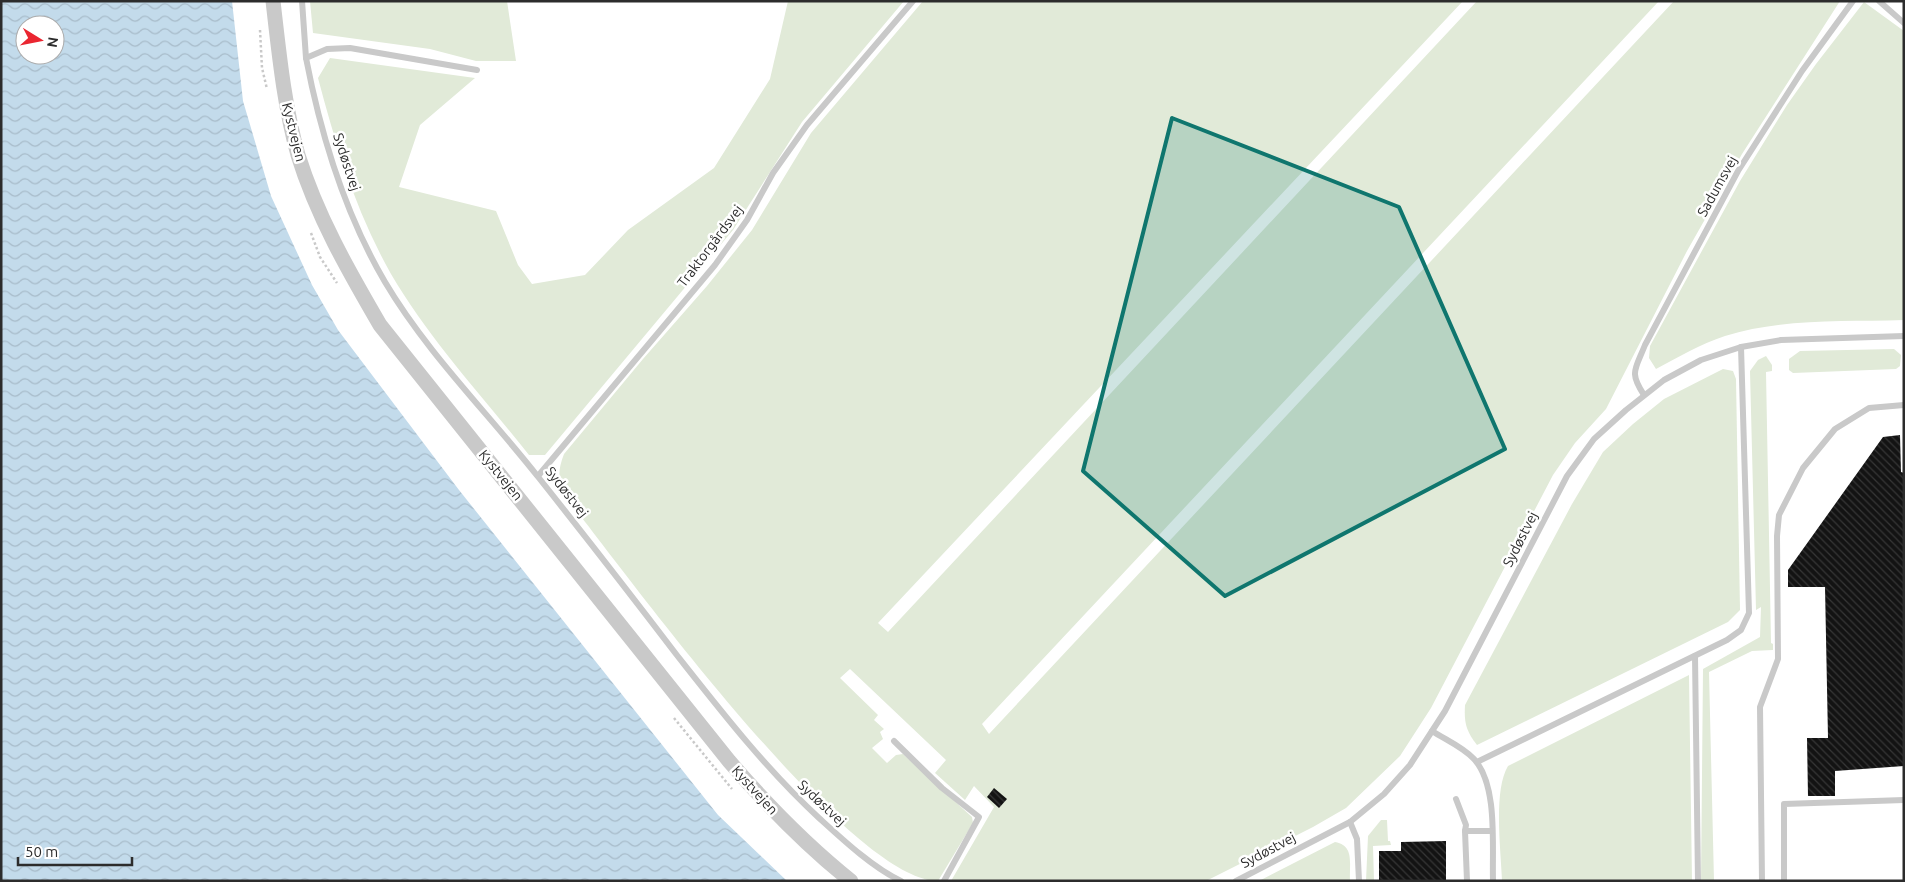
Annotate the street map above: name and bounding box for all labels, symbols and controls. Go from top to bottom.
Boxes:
north arrow [15,15,65,65]
text: N [44,36,62,49]
street label: Kystvejen [279,101,309,163]
street label: Sydøstvej [330,131,364,193]
street label: Sadumsvej [1694,153,1740,219]
street label: Traktorgårdsvej [674,202,746,290]
street label: Kystvejen [476,446,526,504]
street label: Sydøstvej [542,464,592,520]
street label: Sydøstvej [1499,509,1541,569]
street label: Kystvejen [729,762,781,818]
street label: Sydøstvej [795,777,849,829]
street label: Sydøstvej [1238,829,1298,871]
scale bar [18,834,131,866]
text: 50 m [25,843,58,860]

